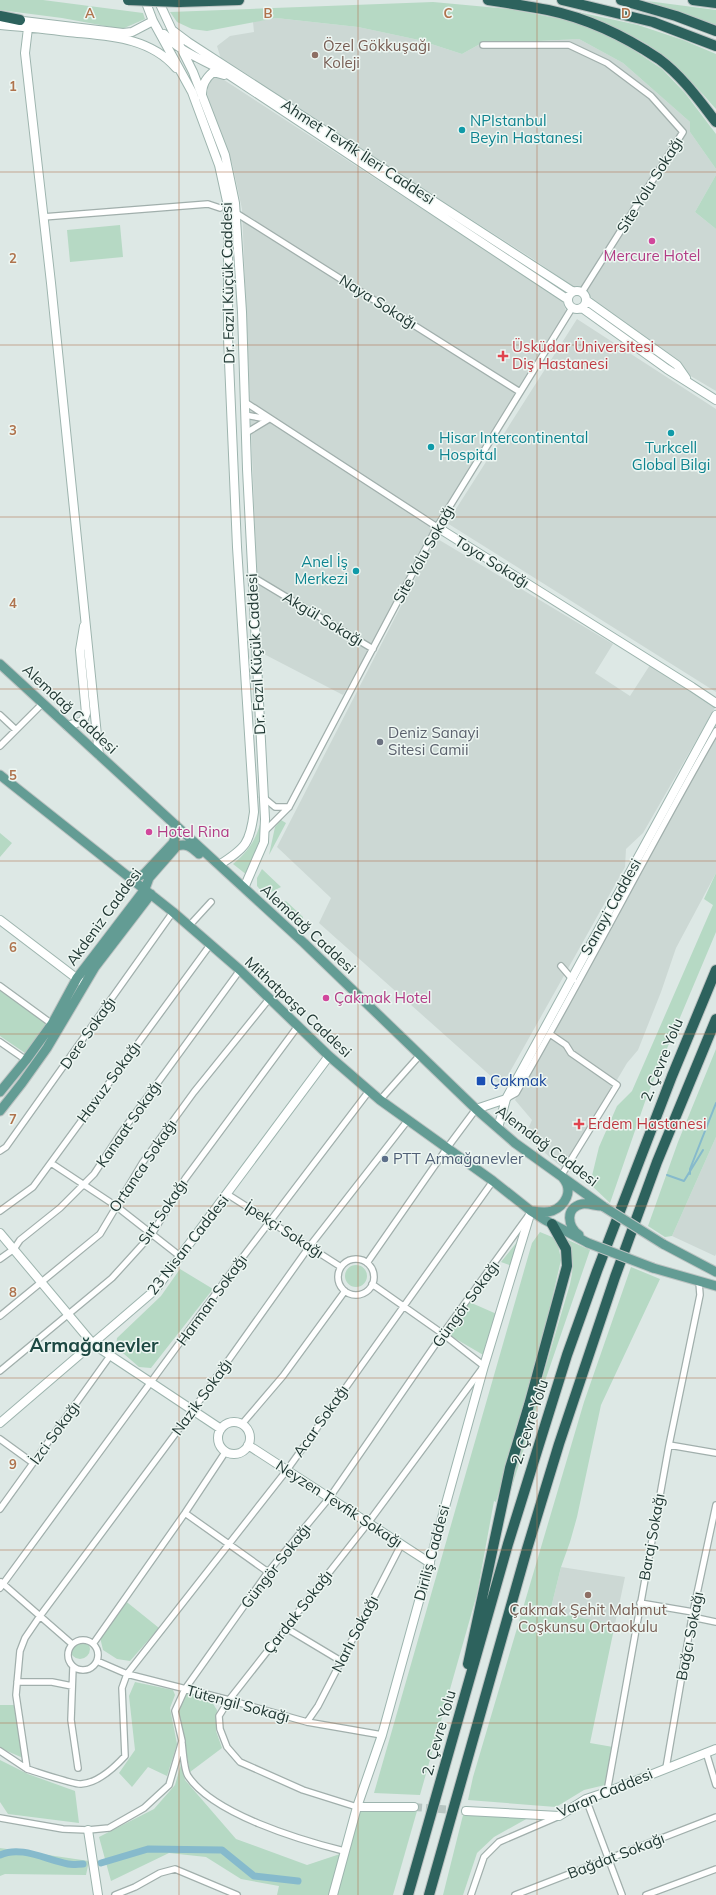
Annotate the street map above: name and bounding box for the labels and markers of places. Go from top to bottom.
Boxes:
place label: Özel Gökkuşağı Koleji [323,36,431,72]
marker: Özel Gökkuşağı Koleji [310,50,320,60]
place label: NPIstanbul Beyin Hastanesi [470,111,583,147]
marker: NPIstanbul Beyin Hastanesi [457,125,467,135]
marker: Mercure Hotel [647,236,657,246]
place label: Mercure Hotel [604,246,700,265]
place label: Üsküdar Üniversitesi Diş Hastanesi [512,337,654,373]
marker: Üsküdar Üniversitesi Diş Hastanesi [497,350,509,362]
place label: Hisar Intercontinental Hospital [439,428,588,464]
marker: Turkcell Global Bilgi [666,428,676,438]
place label: Turkcell Global Bilgi [632,438,710,474]
marker: Hisar Intercontinental Hospital [426,442,436,452]
place label: Anel İş Merkezi [295,552,348,588]
marker: Anel İş Merkezi [351,566,361,576]
place label: Deniz Sanayi Sitesi Camii [388,723,479,759]
marker: Deniz Sanayi Sitesi Camii [375,737,385,747]
place label: Hotel Rina [157,822,230,841]
marker: Hotel Rina [144,827,154,837]
place label: Çakmak Hotel [334,988,431,1007]
marker: Çakmak Hotel [321,993,331,1003]
place label: Çakmak [490,1071,547,1090]
marker: Çakmak [475,1075,487,1087]
place label: Erdem Hastanesi [588,1114,706,1133]
marker: Erdem Hastanesi [573,1118,585,1130]
place label: PTT Armağanevler [393,1149,524,1168]
marker: PTT Armağanevler [380,1154,390,1164]
marker: Çakmak Şehit Mahmut Coşkunsu Ortaokulu [583,1590,593,1600]
place label: Çakmak Şehit Mahmut Coşkunsu Ortaokulu [509,1600,667,1636]

